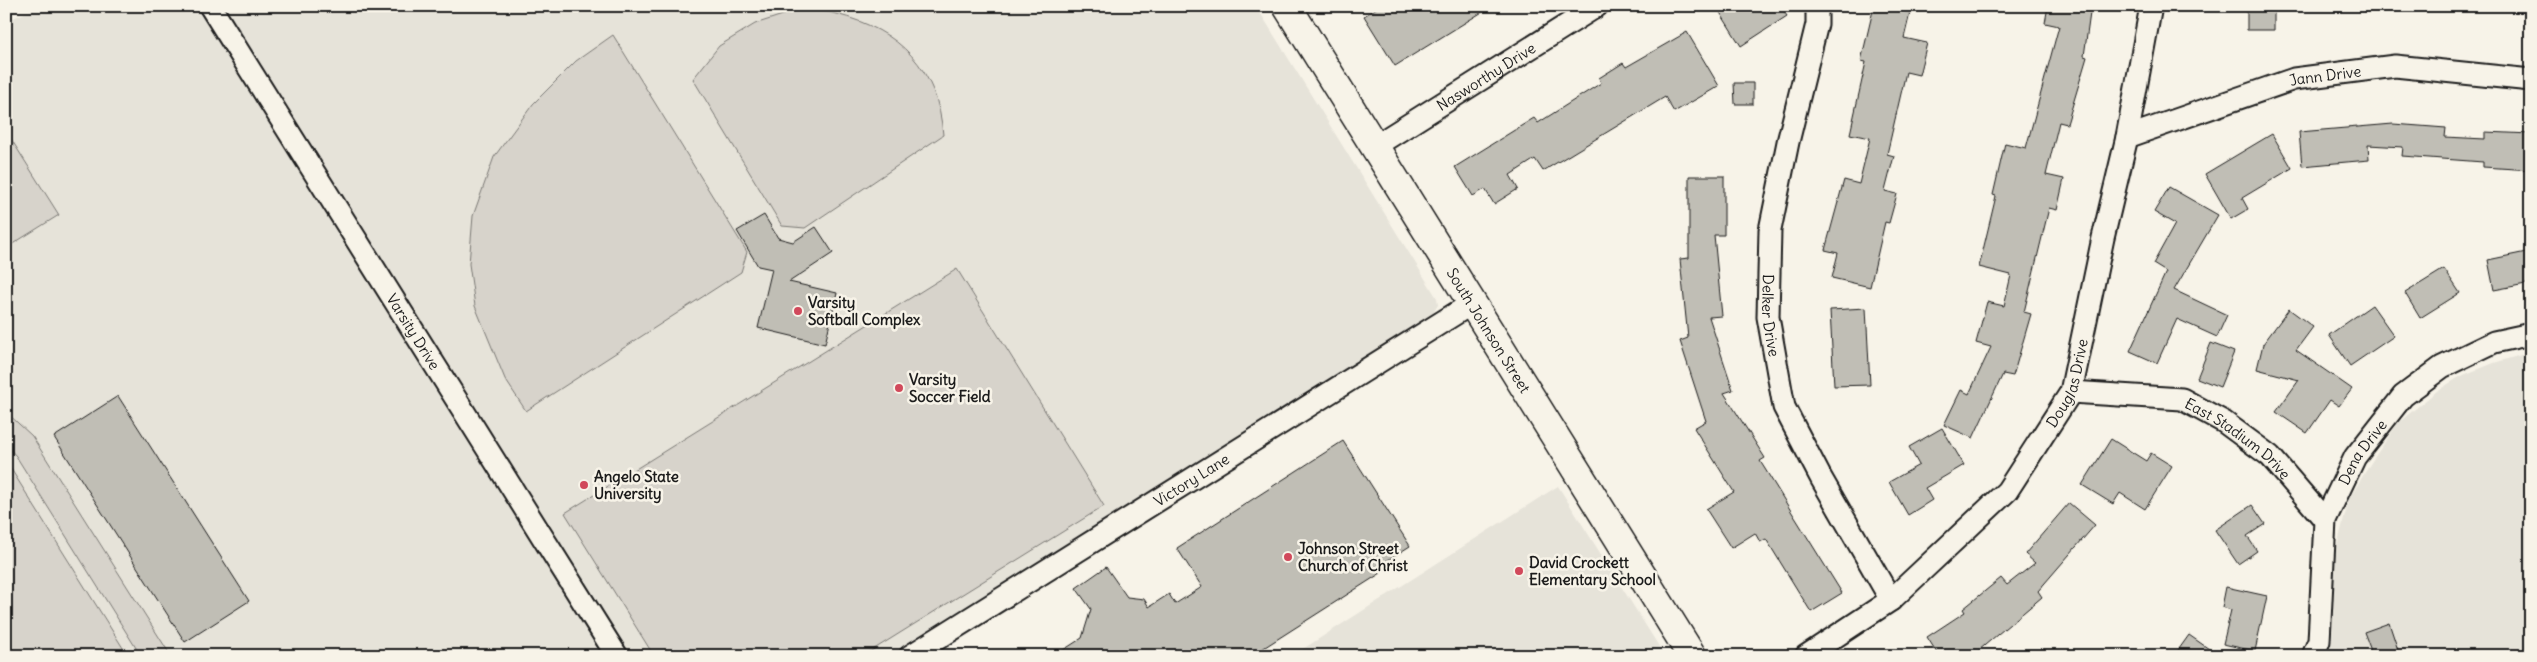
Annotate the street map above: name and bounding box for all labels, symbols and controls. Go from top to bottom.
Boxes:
street label: Nasworthy Drive [1433,38,1539,114]
street label: Jann Drive [2286,61,2362,90]
street label: South Johnson Street [1443,264,1535,396]
street label: Delker Drive [1758,274,1784,358]
street label: Varsity Drive [383,290,445,373]
place label: Varsity Softball Complex [808,293,921,330]
marker: Varsity Softball Complex [792,305,804,317]
street label: Douglas Drive [2041,337,2091,431]
place label: Varsity Soccer Field [909,370,991,406]
marker: Varsity Soccer Field [893,382,905,394]
street label: East Stadium Drive [2182,393,2295,483]
street label: Dena Drive [2334,415,2391,488]
street label: Victory Lane [1150,449,1232,510]
place label: Angelo State University [594,467,679,504]
marker: Angelo State University [578,479,590,491]
place label: Johnson Street Church of Christ [1298,539,1409,575]
marker: Johnson Street Church of Christ [1282,551,1294,563]
place label: David Crockett Elementary School [1529,553,1656,590]
marker: David Crockett Elementary School [1513,565,1525,577]

